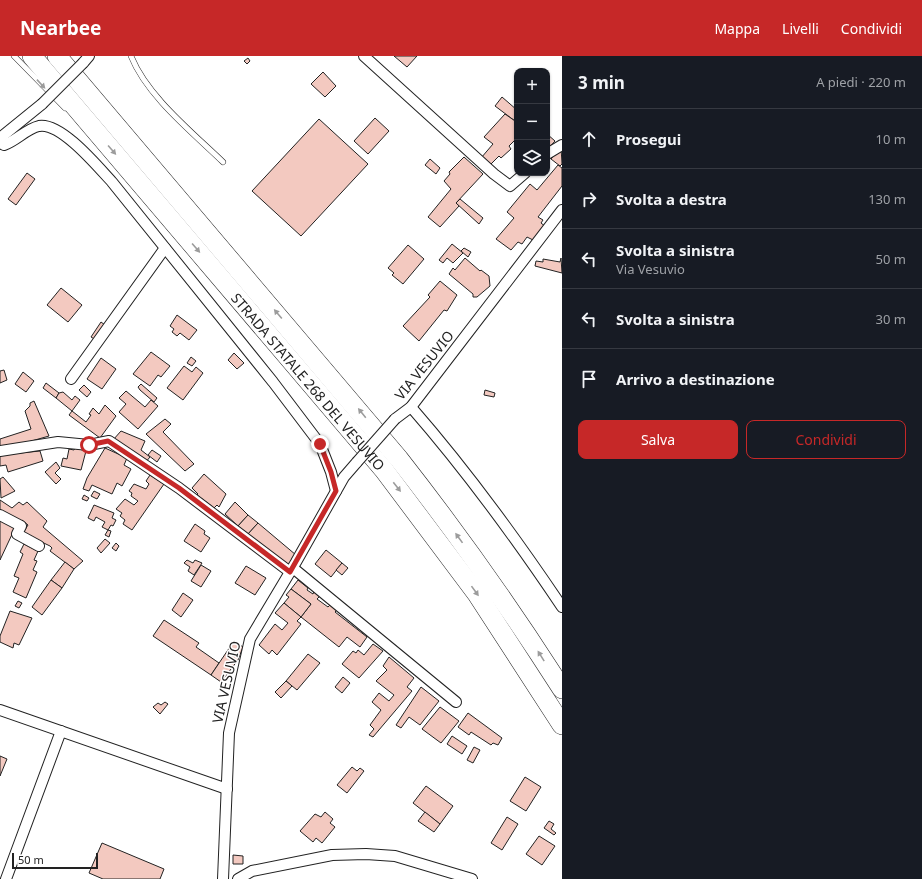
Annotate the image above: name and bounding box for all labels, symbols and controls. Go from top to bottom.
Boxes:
text: Nearbee [20,15,101,41]
text: Mappa [714,19,760,38]
text: Livelli [782,19,819,38]
text: Condividi [841,19,902,38]
map controls [514,68,550,176]
button: + [514,68,550,104]
text: 3 min [578,71,625,94]
text: A piedi · 220 m [816,73,906,91]
one-way arrow [36,79,46,89]
button: − [514,104,550,140]
icon: ahead [578,128,600,150]
text: Prosegui [616,129,681,149]
text: 10 m [876,130,906,148]
button: layers [514,140,550,176]
one-way arrow [107,144,116,155]
icon: right [578,188,600,210]
text: Svolta a destra [616,189,727,209]
text: 130 m [868,190,906,208]
text: Svolta a sinistra [616,240,735,260]
one-way arrow [192,243,201,253]
icon: left [578,248,600,270]
text: 50 m [876,250,906,268]
text: Via Vesuvio [616,260,685,278]
street label: STRADA STATALE 268 DEL VESUVIO [228,288,390,474]
icon: left [578,308,600,330]
one-way arrow [273,309,282,319]
text: Svolta a sinistra [616,309,735,329]
text: 30 m [876,310,906,328]
street label: VIA VESUVIO [390,326,458,404]
icon: arrive [578,368,600,390]
text: Arrivo a destinazione [616,369,775,389]
one-way arrow [357,408,366,419]
button: Salva [578,420,738,459]
button: Condividi [746,420,906,459]
route end [311,435,329,453]
route start [80,436,98,454]
one-way arrow [393,482,401,493]
one-way arrow [455,532,463,543]
one-way arrow [471,586,479,597]
street label: VIA VESUVIO [207,639,245,725]
one-way arrow [537,651,545,661]
scale bar [12,851,98,870]
text: 50 m [18,852,44,867]

